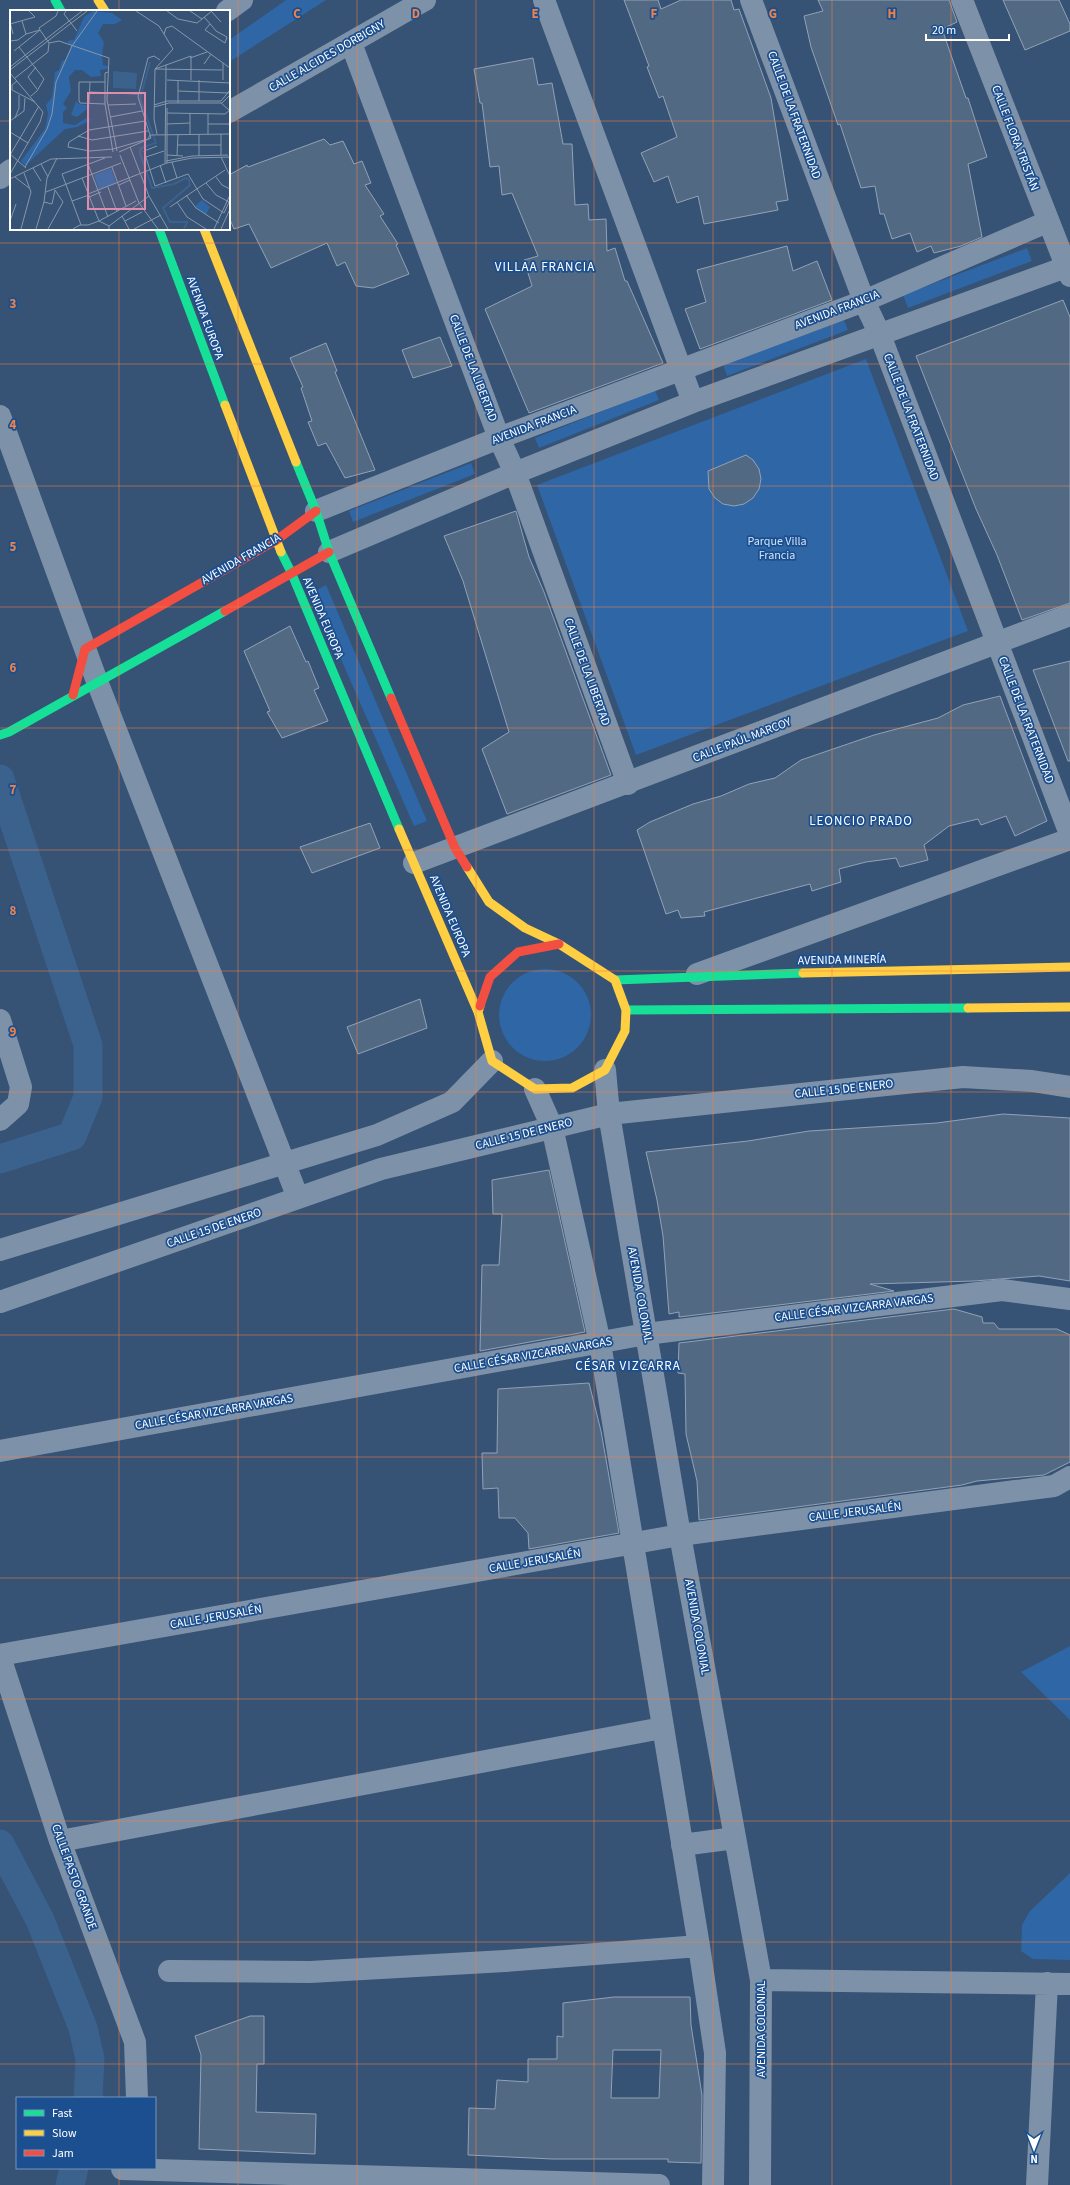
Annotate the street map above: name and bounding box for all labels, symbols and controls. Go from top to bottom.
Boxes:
text: C [293,5,301,23]
text: D [412,5,420,23]
text: E [531,5,539,23]
text: F [651,5,658,23]
text: G [769,5,777,23]
text: H [888,5,896,23]
inset map [10,10,230,230]
street label: CALLE ALCIDES DORBIGNY [266,16,388,96]
scale bar [926,16,1009,42]
text: 20 m [932,22,956,39]
street label: CALLE DE LA FRATERNIDAD [763,49,825,181]
street label: CALLE FLORA TRISTÁN [987,83,1043,193]
district label: VILLAA FRANCIA [495,258,595,276]
street label: AVENIDA EUROPA [182,274,228,362]
street label: AVENIDA FRANCIA [792,286,882,334]
text: 3 [10,295,17,313]
street label: CALLE DE LA LIBERTAD [445,312,501,424]
street label: CALLE DE LA FRATERNIDAD [879,351,943,483]
street label: AVENIDA FRANCIA [489,401,579,449]
text: 4 [10,416,17,434]
street label: AVENIDA FRANCIA [198,529,284,589]
park label: Parque Villa Francia [747,533,807,564]
text: 5 [10,538,17,556]
street label: AVENIDA EUROPA [298,574,348,662]
street label: CALLE DE LA LIBERTAD [560,616,614,728]
street label: CALLE DE LA FRATERNIDAD [994,654,1058,786]
text: 6 [10,659,17,677]
street label: CALLE PAÚL MARCOY [690,713,794,767]
text: 7 [10,781,17,799]
district label: LEONCIO PRADO [809,812,913,830]
street label: AVENIDA EUROPA [425,872,475,960]
text: 8 [10,902,17,920]
street label: AVENIDA MINERÍA [798,951,887,969]
text: 9 [10,1023,17,1041]
street label: CALLE 15 DE ENERO [794,1075,894,1103]
street label: CALLE 15 DE ENERO [474,1114,574,1154]
street label: CALLE 15 DE ENERO [164,1204,264,1252]
street label: AVENIDA COLONIAL [623,1246,657,1344]
street label: CALLE CÉSAR VIZCARRA VARGAS [773,1290,935,1326]
street label: CALLE CÉSAR VIZCARRA VARGAS [453,1333,613,1377]
district label: CÉSAR VIZCARRA [575,1357,681,1375]
street label: CALLE CÉSAR VIZCARRA VARGAS [134,1390,294,1434]
street label: CALLE JERUSALÉN [808,1498,902,1526]
street label: CALLE JERUSALÉN [488,1545,582,1577]
street label: AVENIDA COLONIAL [680,1578,714,1676]
street label: CALLE JERUSALÉN [169,1601,263,1633]
street label: CALLE PASTO GRANDE [47,1822,101,1932]
street label: AVENIDA COLONIAL [753,1980,770,2078]
legend [16,2097,156,2169]
text: Fast [52,2105,72,2122]
text: Slow [52,2125,77,2142]
north arrow [1014,2129,1054,2169]
text: Jam [52,2145,74,2162]
text: N [1030,2151,1038,2166]

